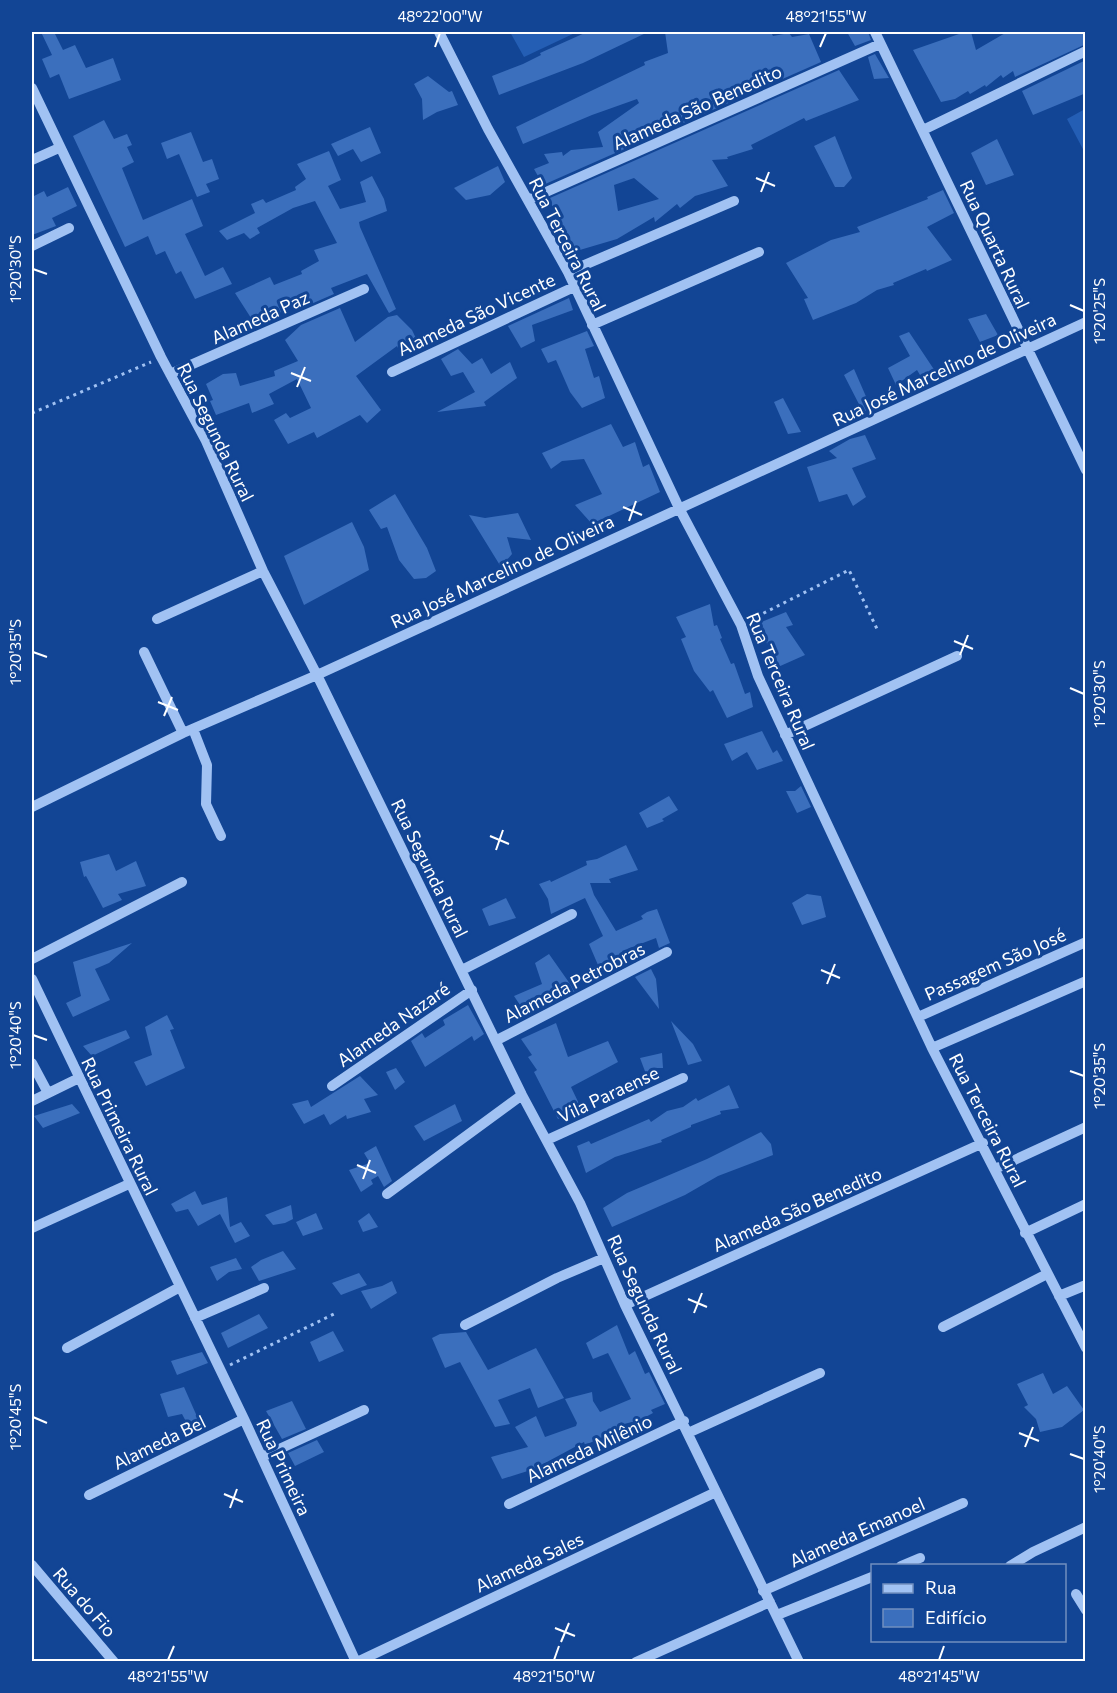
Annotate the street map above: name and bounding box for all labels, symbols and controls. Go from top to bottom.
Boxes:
text: 48°22'00"W [397,7,483,25]
text: 48°21'55"W [786,7,867,25]
street label: Alameda São Benedito [609,60,785,154]
street label: Rua Terceira Rural [525,173,611,315]
street label: Rua Quarta Rural [956,176,1034,312]
text: 1°20'30"S [6,235,24,303]
street label: Alameda São Vicente [394,268,558,360]
text: 1°20'25"S [1090,278,1108,344]
street label: Alameda Paz [208,286,312,348]
street label: Rua José Marcelino de Oliveira [829,307,1059,431]
street label: Rua Segunda Rural [173,359,259,505]
street label: Rua José Marcelino de Oliveira [387,509,617,633]
street label: Rua Terceira Rural [742,609,820,753]
text: 1°20'35"S [6,619,24,685]
text: 1°20'30"S [1090,660,1108,728]
street label: Rua Segunda Rural [387,795,473,941]
street label: Passagem São José [921,923,1069,1005]
street label: Alameda Petrobras [500,937,648,1027]
street label: Alameda Nazaré [332,977,454,1071]
text: 1°20'40"S [6,1001,24,1069]
text: 1°20'35"S [1090,1043,1108,1109]
street label: Rua Terceira Rural [945,1049,1031,1191]
street label: Rua Primeira Rural [77,1053,163,1199]
street label: Vila Paraense [554,1061,662,1127]
street label: Alameda São Benedito [709,1162,885,1256]
street label: Rua Segunda Rural [603,1231,687,1377]
text: 1°20'45"S [6,1383,24,1450]
street label: Alameda Milênio [522,1409,656,1487]
street label: Alameda Bel [109,1410,209,1474]
street label: Rua Primeira [252,1415,316,1519]
text: 1°20'40"S [1090,1425,1108,1493]
street label: Alameda Emanoel [786,1492,928,1572]
street label: Alameda Sales [471,1527,587,1597]
street label: Rua do Fio [49,1563,121,1641]
legend [871,1564,1066,1642]
text: Rua [925,1576,956,1598]
text: Edifício [925,1606,987,1628]
text: 48°21'55"W [128,1667,209,1685]
text: 48°21'50"W [513,1667,595,1685]
text: 48°21'45"W [898,1667,980,1685]

